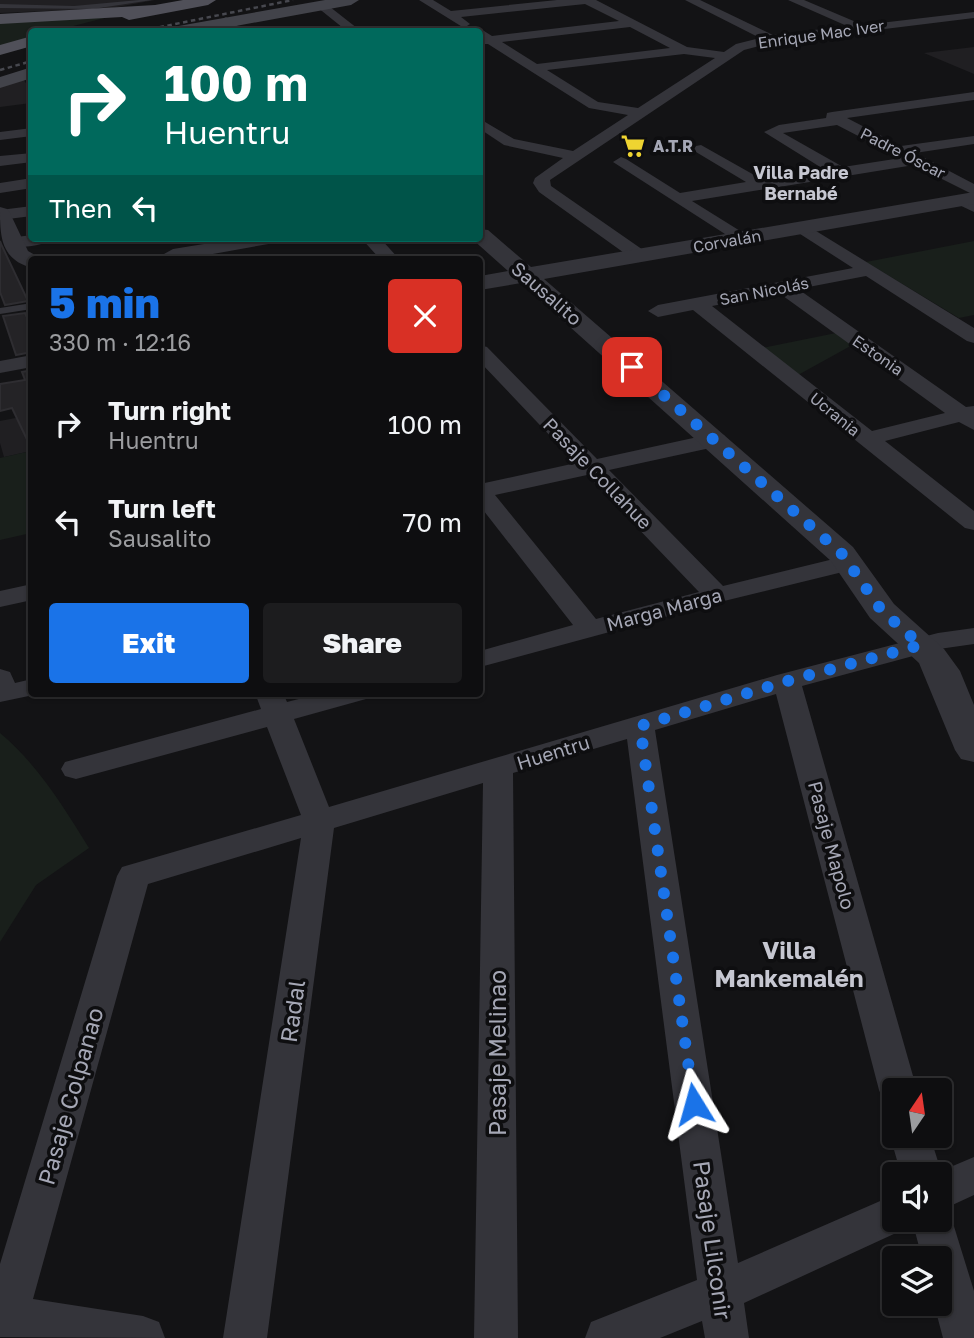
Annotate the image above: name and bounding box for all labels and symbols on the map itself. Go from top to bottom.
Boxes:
street label: Enrique Mac Iver [756,15,886,53]
street label: Padre Óscar [857,123,949,183]
supermarket icon: A.T.R [619,132,647,160]
place label: A.T.R [653,136,693,156]
district label: Villa Padre Bernabé [753,161,849,204]
street label: Corvalán [691,225,763,257]
street label: Sausalito [507,256,587,330]
street label: San Nicolás [718,273,810,309]
street label: Estonia [849,330,907,380]
pin [602,337,662,397]
street label: Ucrania [806,388,864,440]
street label: Pasaje Collahue [539,412,657,534]
street label: Marga Marga [604,583,724,635]
street label: Huentru [514,730,592,774]
street label: Pasaje Mapolo [804,778,860,912]
district label: Villa Mankemalén [715,935,863,992]
street label: Pasaje Melinao [483,970,511,1136]
street label: Radal [274,978,310,1044]
street label: Pasaje Colpanao [31,1004,109,1188]
position arrow [657,1067,731,1141]
north arrow [882,1078,952,1148]
street label: Pasaje Lilconir [688,1159,738,1321]

